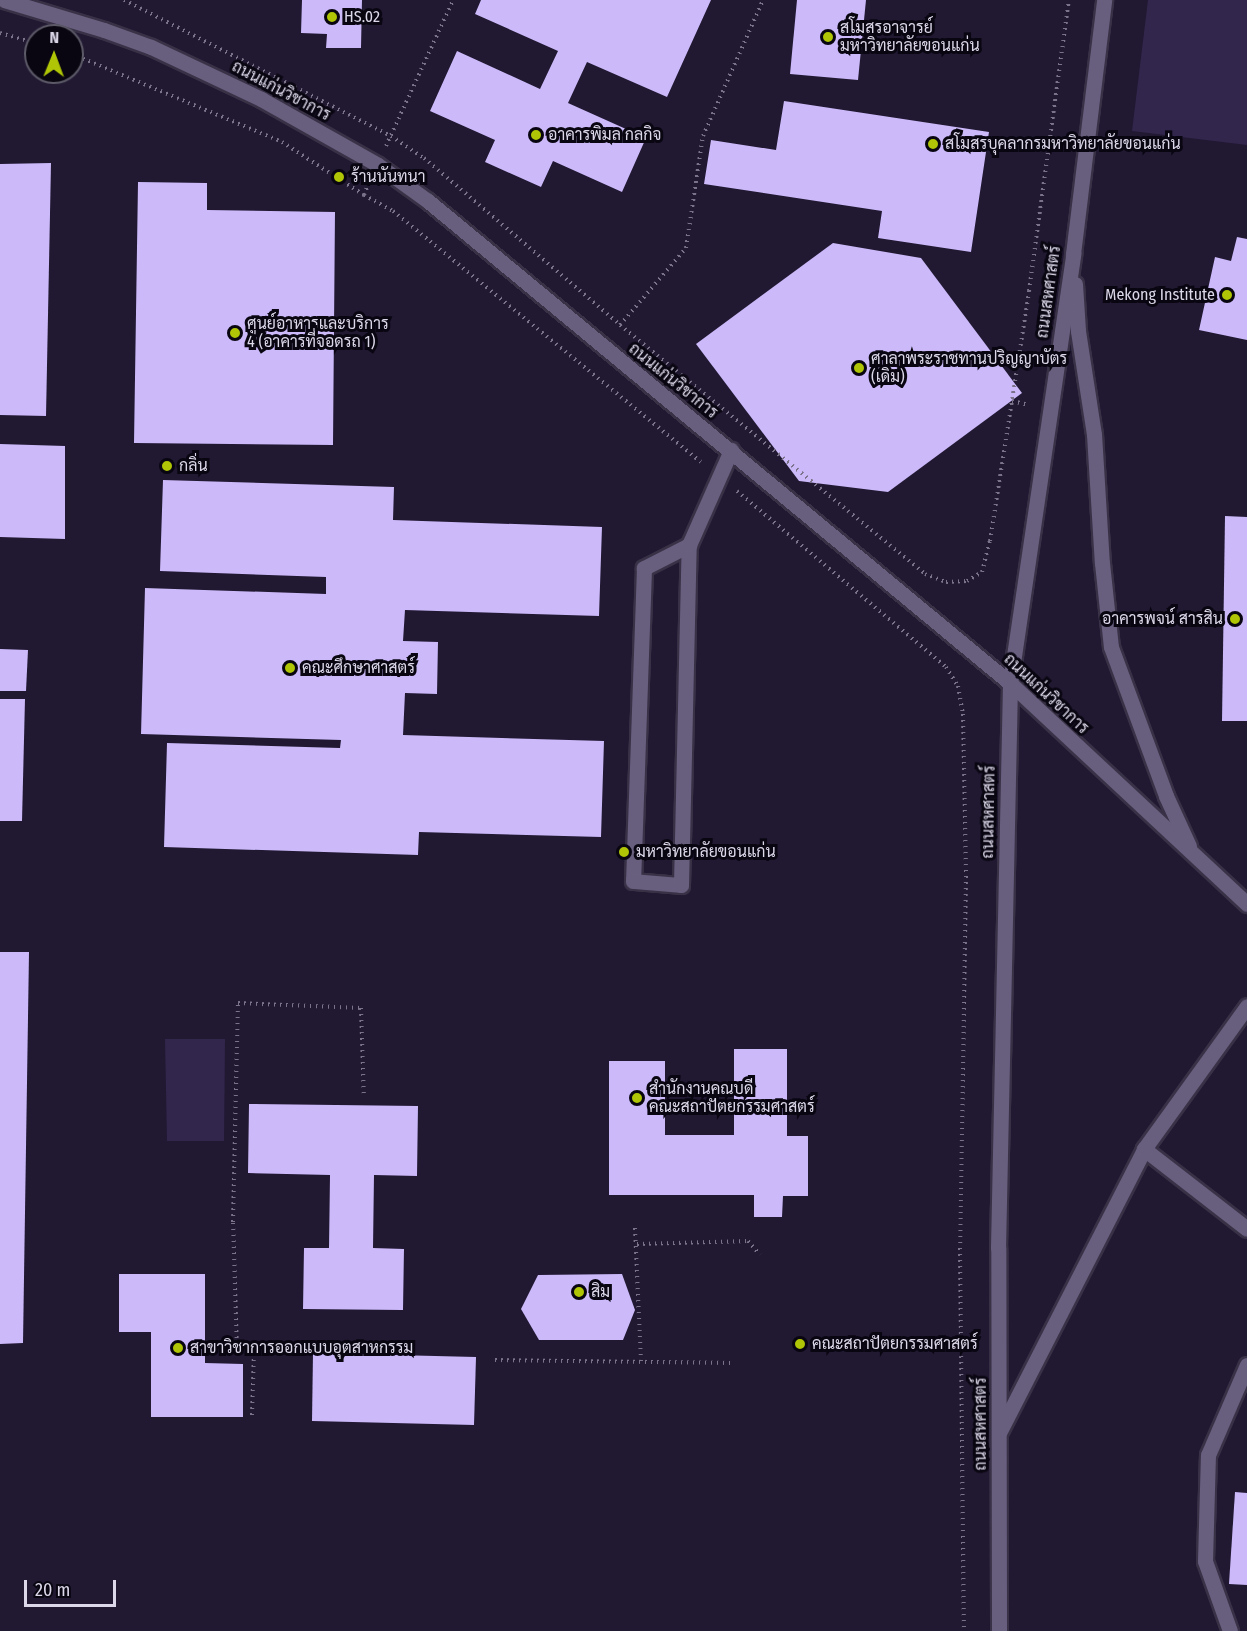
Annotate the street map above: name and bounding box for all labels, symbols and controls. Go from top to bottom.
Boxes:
place label: HS.02 [344,7,380,27]
marker: HS.02 [325,10,339,24]
place label: สโมสรอาจารย์ มหาวิทยาลัยขอนแก่น [840,18,980,56]
north arrow [24,24,84,84]
text: N [49,28,59,47]
marker: สโมสรอาจารย์ มหาวิทยาลัยขอนแก่น [821,30,835,44]
street label: ถนนแก่นวิชาการ [228,57,334,125]
place label: อาคารพิมล กลกิจ [548,125,661,145]
marker: อาคารพิมล กลกิจ [529,128,543,142]
place label: สโมสรบุคลากรมหาวิทยาลัยขอนแก่น [945,134,1181,154]
marker: สโมสรบุคลากรมหาวิทยาลัยขอนแก่น [926,137,940,151]
place label: ร้านนันทนา [351,167,426,187]
marker: ร้านนันทนา [332,170,346,184]
street label: ถนนสหศาสตร์ [1033,244,1065,340]
place label: Mekong Institute [1105,285,1215,305]
marker: Mekong Institute [1220,288,1234,302]
place label: ศูนย์อาหารและบริการ 4 (อาคารที่จอดรถ 1) [247,314,389,352]
marker: ศูนย์อาหารและบริการ 4 (อาคารที่จอดรถ 1) [228,326,242,340]
street label: ถนนแก่นวิชาการ [625,339,721,423]
place label: ศาลาพระราชทานปริญญาบัตร (เดิม) [871,349,1067,387]
marker: ศาลาพระราชทานปริญญาบัตร (เดิม) [852,361,866,375]
place label: กลิ่น [179,456,208,476]
marker: กลิ่น [160,459,174,473]
place label: อาคารพจน์ สารสิน [1102,609,1223,629]
marker: อาคารพจน์ สารสิน [1228,612,1242,626]
street label: ถนนแก่นวิชาการ [1000,650,1092,738]
place label: คณะศึกษาศาสตร์ [302,658,415,678]
marker: คณะศึกษาศาสตร์ [283,661,297,675]
street label: ถนนสหศาสตร์ [979,765,999,859]
place label: มหาวิทยาลัยขอนแก่น [636,842,776,862]
marker: มหาวิทยาลัยขอนแก่น [617,845,631,859]
place label: สำนักงานคณบดี คณะสถาปัตยกรรมศาสตร์ [649,1079,815,1117]
marker: สำนักงานคณบดี คณะสถาปัตยกรรมศาสตร์ [630,1091,644,1105]
place label: สิม [591,1282,610,1302]
marker: สิม [572,1285,586,1299]
place label: คณะสถาปัตยกรรมศาสตร์ [812,1334,978,1354]
marker: คณะสถาปัตยกรรมศาสตร์ [793,1337,807,1351]
place label: สาขาวิชาการออกแบบอุตสาหกรรม [190,1338,413,1358]
marker: สาขาวิชาการออกแบบอุตสาหกรรม [171,1341,185,1355]
street label: ถนนสหศาสตร์ [971,1377,991,1471]
scale bar [27,1568,118,1606]
text: 20 m [35,1579,70,1601]

